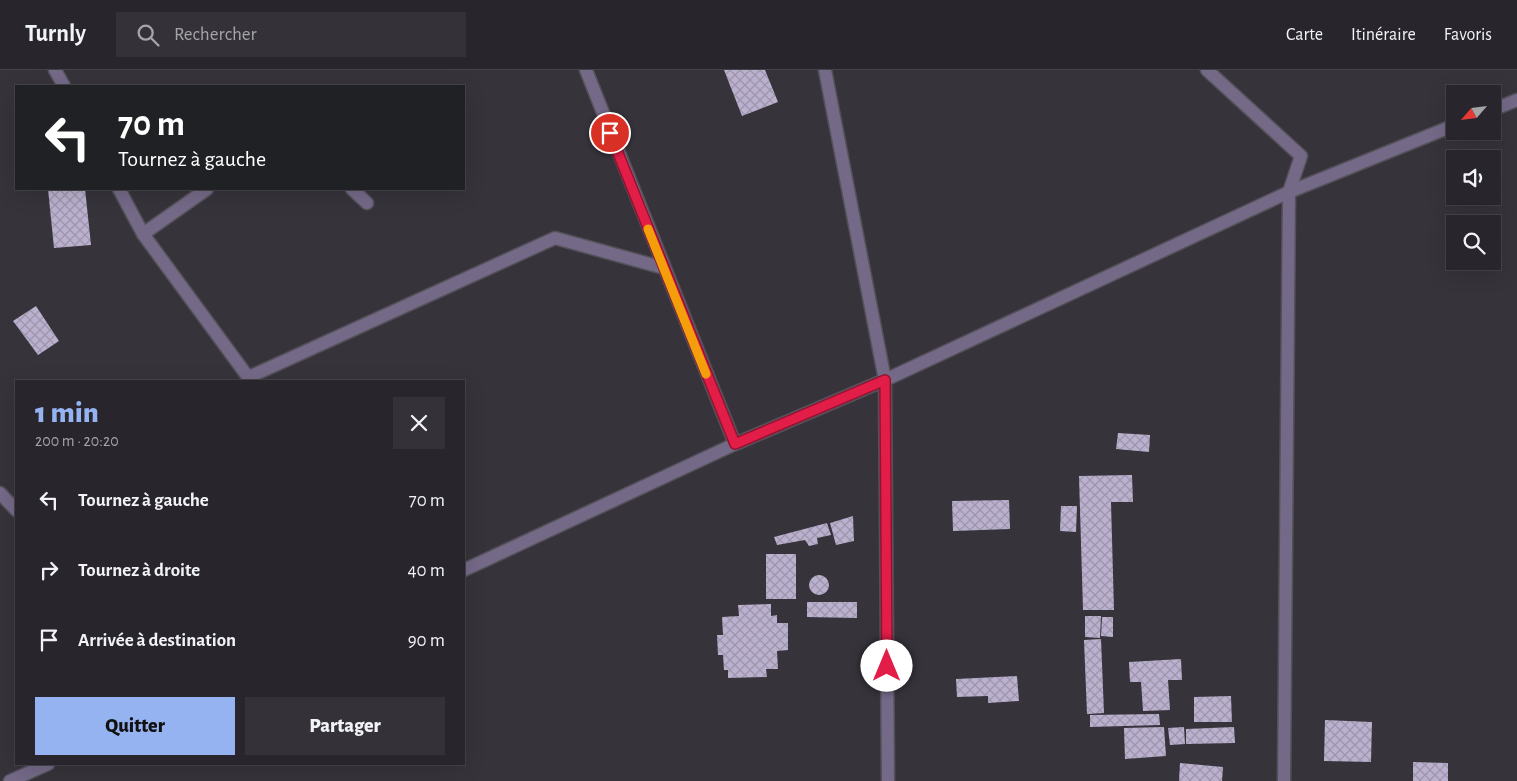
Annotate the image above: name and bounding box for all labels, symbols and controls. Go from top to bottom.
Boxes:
search box [116,12,466,57]
icon: search [134,21,162,49]
text: Turnly [25,22,86,46]
text: Rechercher [174,25,257,44]
text: Carte [1286,26,1323,44]
text: Itinéraire [1351,26,1416,44]
text: Favoris [1444,26,1492,44]
north arrow [1446,85,1501,140]
map controls [1446,85,1501,270]
icon: left [35,105,100,170]
text: 70 m [118,107,185,142]
pin [589,112,631,154]
icon: arrive [596,119,624,147]
text: Tournez à gauche [118,148,266,170]
button: sound [1446,150,1501,205]
button: search [1446,215,1501,270]
button: close [393,397,445,449]
text: 1 min [35,398,99,428]
text: 200 m · 20:20 [35,433,119,449]
icon: left [35,486,63,514]
text: Tournez à gauche [78,491,209,510]
text: 70 m [409,491,445,510]
icon: right [35,556,63,584]
text: Tournez à droite [78,561,200,580]
text: 40 m [407,561,445,580]
icon: arrive [35,626,63,654]
text: Arrivée à destination [78,631,236,650]
text: 90 m [408,631,445,650]
position arrow [860,639,912,691]
button: Quitter [35,697,235,755]
button: Partager [245,697,445,755]

